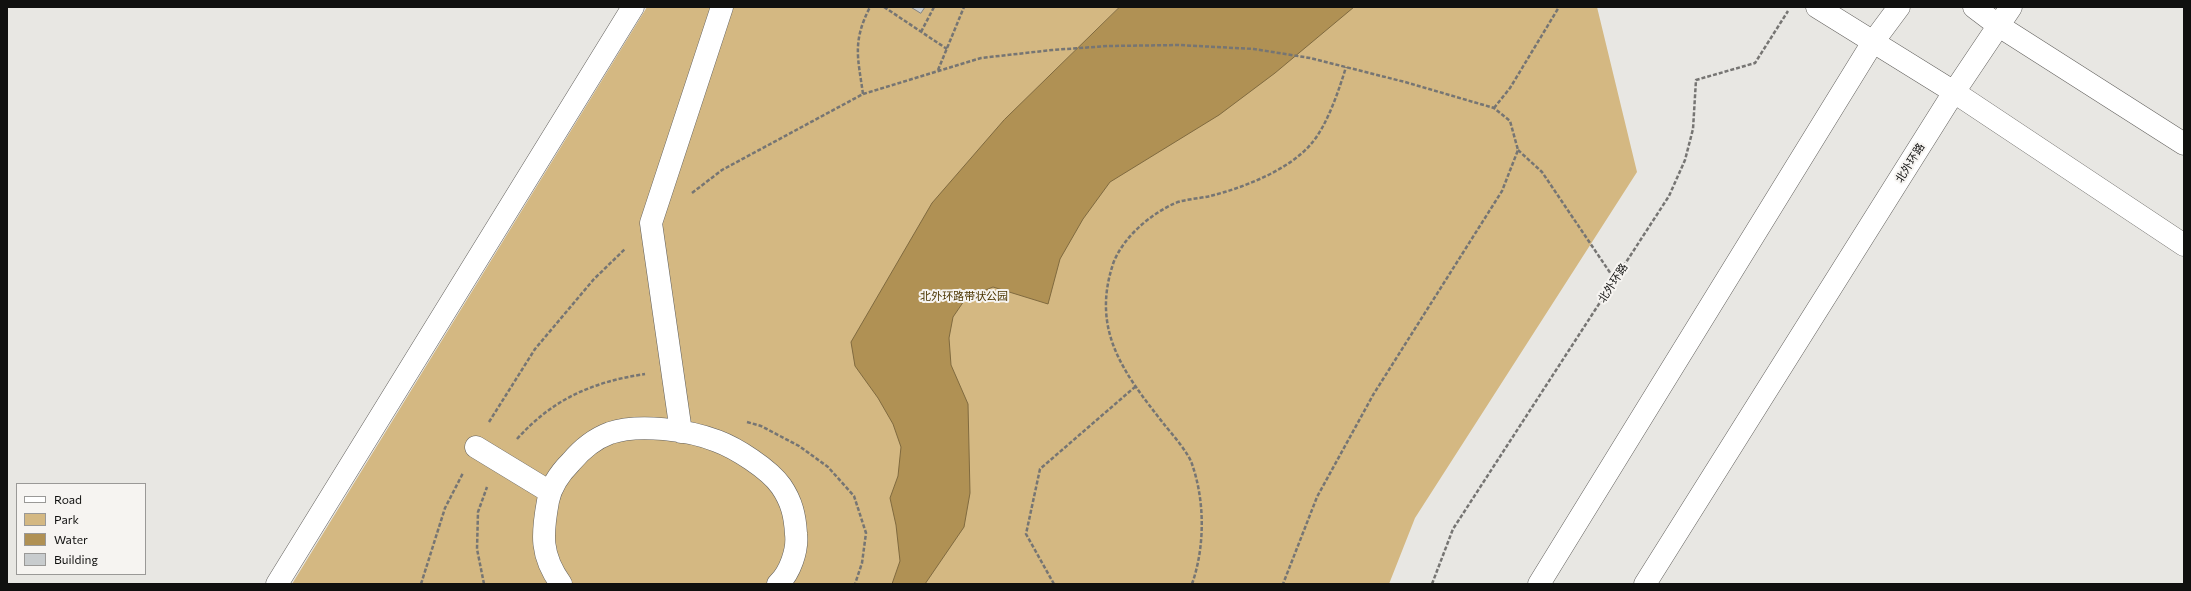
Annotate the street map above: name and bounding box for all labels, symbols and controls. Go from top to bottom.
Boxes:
street label: 北外环路 [1893,141,1927,185]
street label: 北外环路 [1595,261,1631,305]
park label: 北外环路带状公园 [920,289,1008,303]
legend [16,483,146,575]
text: Road [54,492,82,506]
text: Park [54,512,79,526]
text: Water [54,532,88,546]
text: Building [54,552,98,566]

